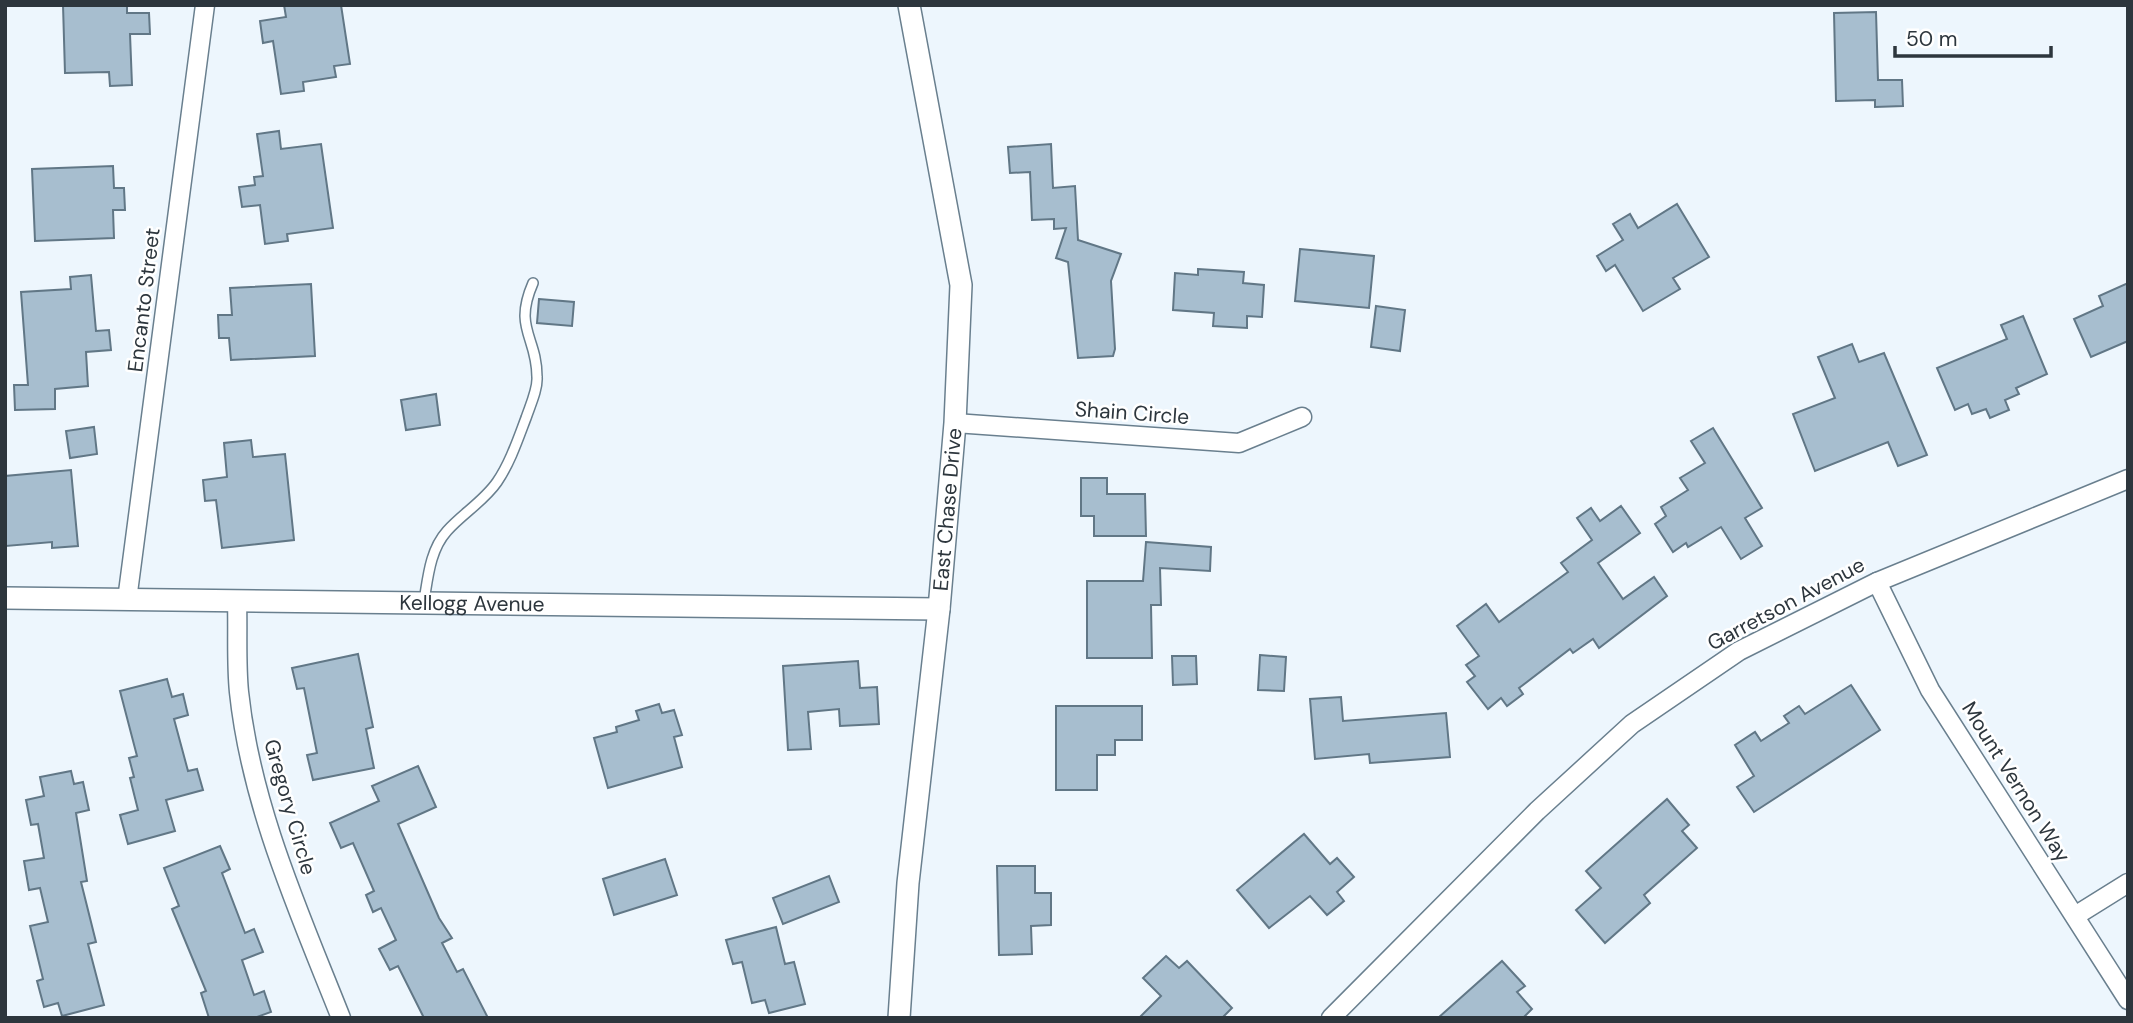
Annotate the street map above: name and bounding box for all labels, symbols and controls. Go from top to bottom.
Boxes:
scale bar [1895,14,2051,58]
text: 50 m [1906,25,1957,53]
street label: Encanto Street [121,226,167,374]
street label: Shain Circle [1074,395,1190,431]
street label: East Chase Drive [927,427,969,592]
street label: Garretson Avenue [1702,551,1870,657]
street label: Kellogg Avenue [399,589,545,618]
street label: Mount Vernon Way [1955,696,2077,868]
street label: Gregory Circle [257,736,323,878]

